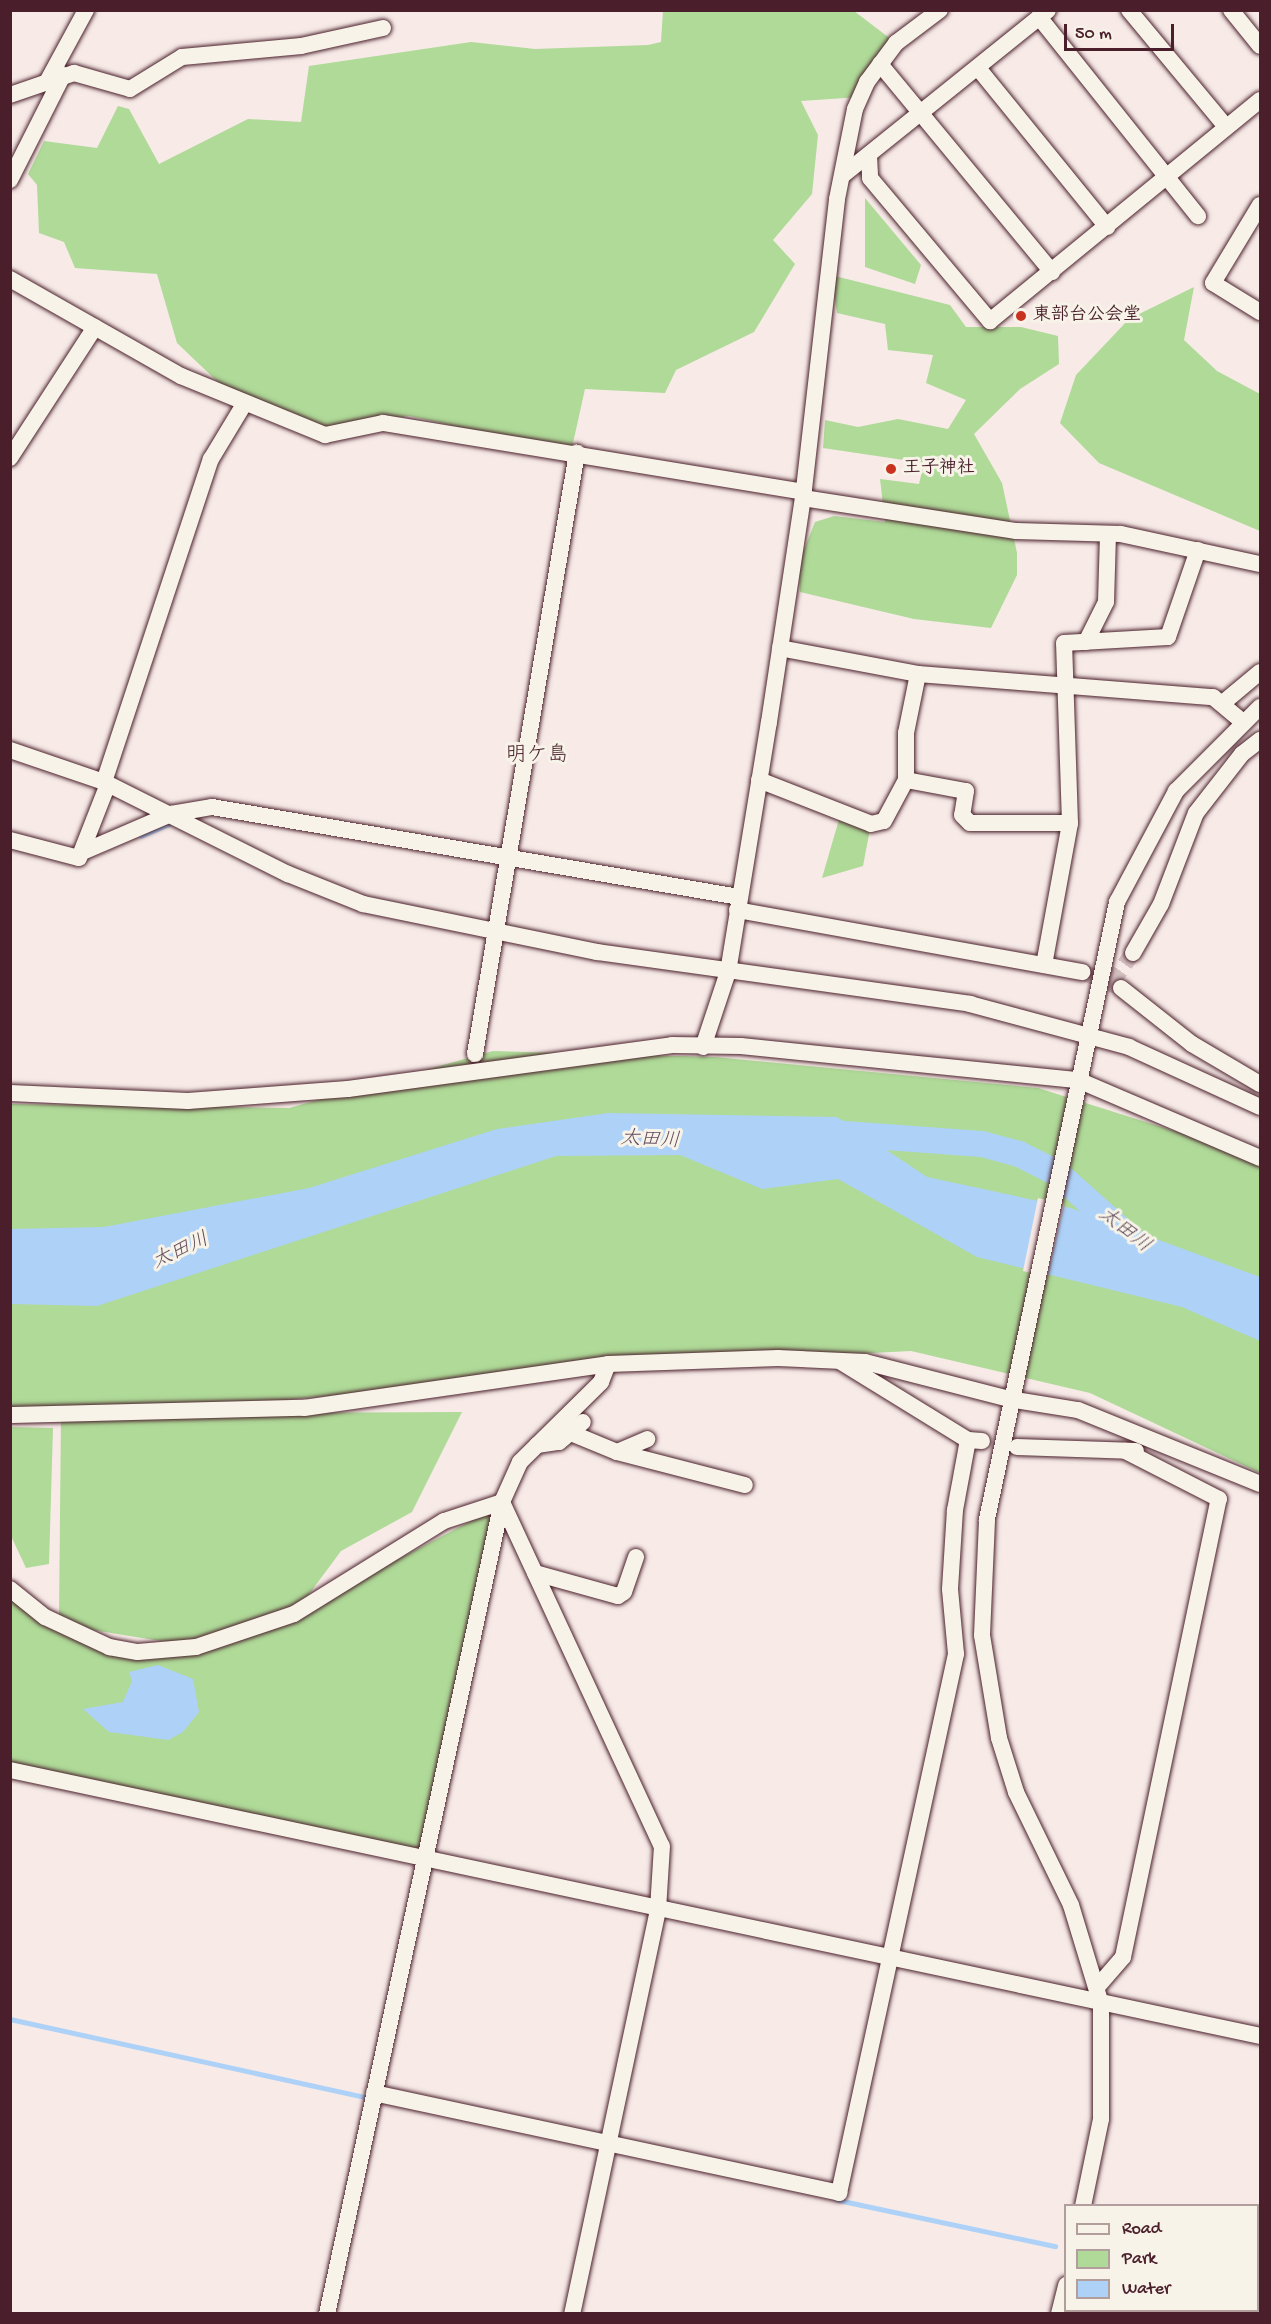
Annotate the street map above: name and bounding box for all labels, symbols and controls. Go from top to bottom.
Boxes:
scale bar [1067,12,1176,50]
text: 50 m [1075,24,1112,45]
place label: 東部台公会堂 [1033,305,1141,327]
marker: 東部台公会堂 [1014,309,1028,323]
place label: 王子神社 [903,458,975,480]
marker: 王子神社 [884,462,898,476]
district label: 明ケ島 [506,744,568,770]
water label: 太田川 [619,1127,681,1155]
water label: 太田川 [1093,1203,1155,1259]
water label: 太田川 [149,1228,213,1276]
legend [1064,2204,1259,2312]
text: Road [1122,2219,1161,2240]
text: Park [1122,2249,1156,2270]
text: Water [1122,2279,1170,2300]

